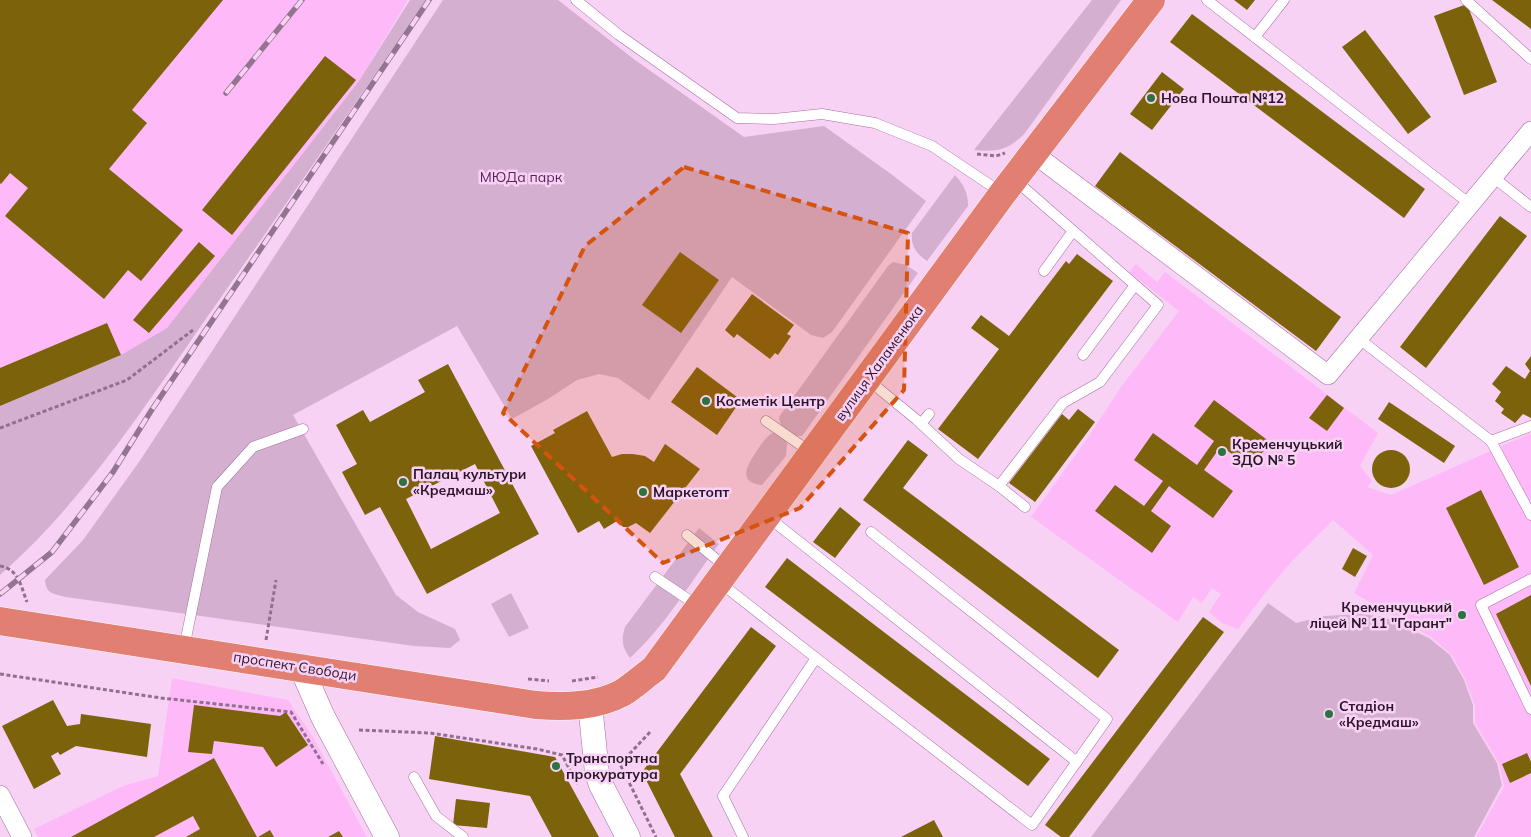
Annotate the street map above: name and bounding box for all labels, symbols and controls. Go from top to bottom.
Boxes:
place label: Нова Пошта №12 [1161,89,1284,107]
marker: Нова Пошта №12 [1145,92,1157,104]
park label: МЮДа парк [480,168,563,186]
street label: вулиця Халаменюка [831,302,927,424]
place label: Косметік Центр [716,392,825,410]
marker: Косметік Центр [700,395,712,407]
place label: Кременчуцький ЗДО № 5 [1232,435,1343,469]
marker: Кременчуцький ЗДО № 5 [1216,446,1228,458]
place label: Палац культури «Кредмаш» [413,465,526,499]
marker: Палац культури «Кредмаш» [397,476,409,488]
place label: Маркетопт [653,483,730,501]
marker: Маркетопт [637,486,649,498]
place label: Кременчуцький ліцей № 11 "Гарант" [1309,598,1452,632]
marker: Кременчуцький ліцей № 11 "Гарант" [1456,609,1468,621]
street label: проспект Свободи [232,647,358,685]
place label: Стадіон «Кредмаш» [1339,697,1419,731]
marker: Стадіон «Кредмаш» [1323,708,1335,720]
place label: Транспортна прокуратура [566,749,658,783]
marker: Транспортна прокуратура [550,760,562,772]

